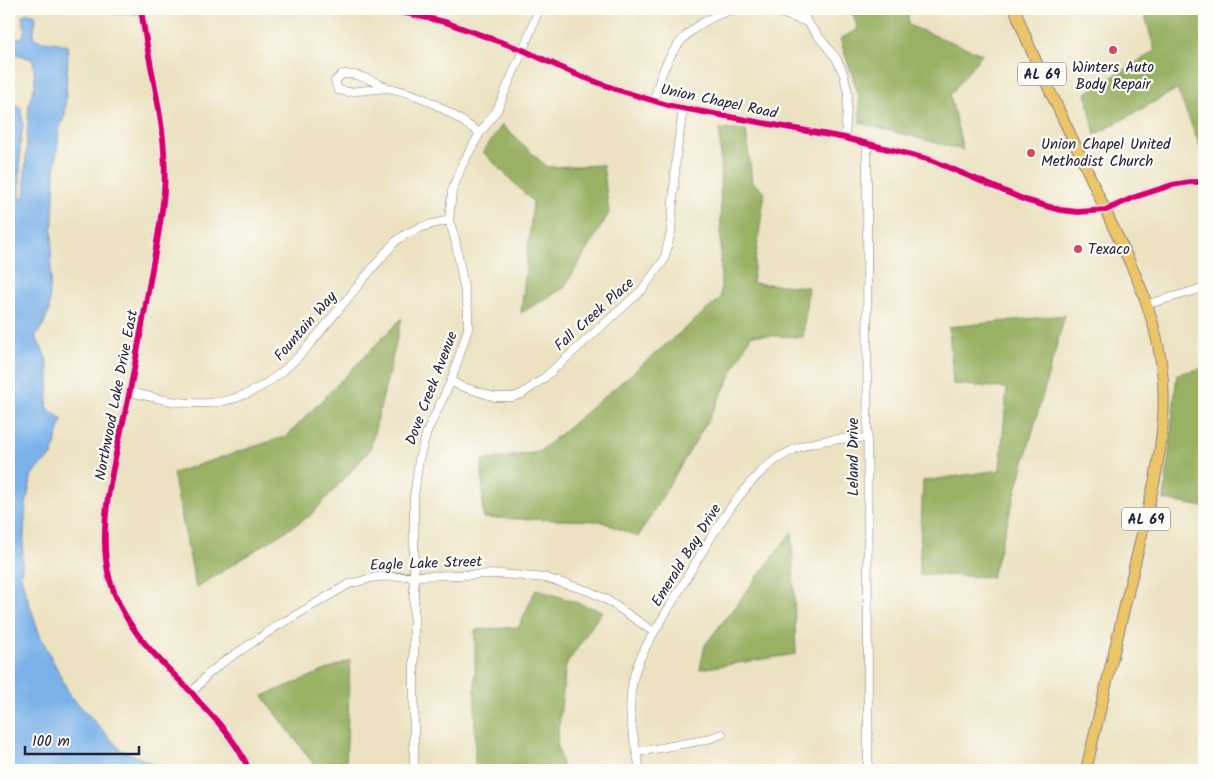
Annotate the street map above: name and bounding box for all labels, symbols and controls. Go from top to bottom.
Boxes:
marker: Winters Auto Body Repair [1107,44,1119,56]
place label: Winters Auto Body Repair [1072,56,1154,97]
road number: AL 69 [1018,62,1066,86]
street label: Union Chapel Road [658,78,780,126]
place label: Union Chapel United Methodist Church [1041,133,1171,174]
marker: Union Chapel United Methodist Church [1025,147,1037,159]
place label: Texaco [1088,238,1130,262]
marker: Texaco [1072,243,1084,255]
street label: Fall Creek Place [549,272,640,357]
street label: Fountain Way [268,286,344,367]
street label: Northwood Lake Drive East [89,308,145,483]
street label: Dove Creek Avenue [399,328,465,449]
street label: Leland Drive [842,418,866,496]
street label: Emerald Bay Drive [646,499,728,612]
road number: AL 69 [1122,508,1170,530]
street label: Eagle Lake Street [369,550,483,578]
scale bar [25,724,139,756]
text: 100 m [32,730,70,754]

